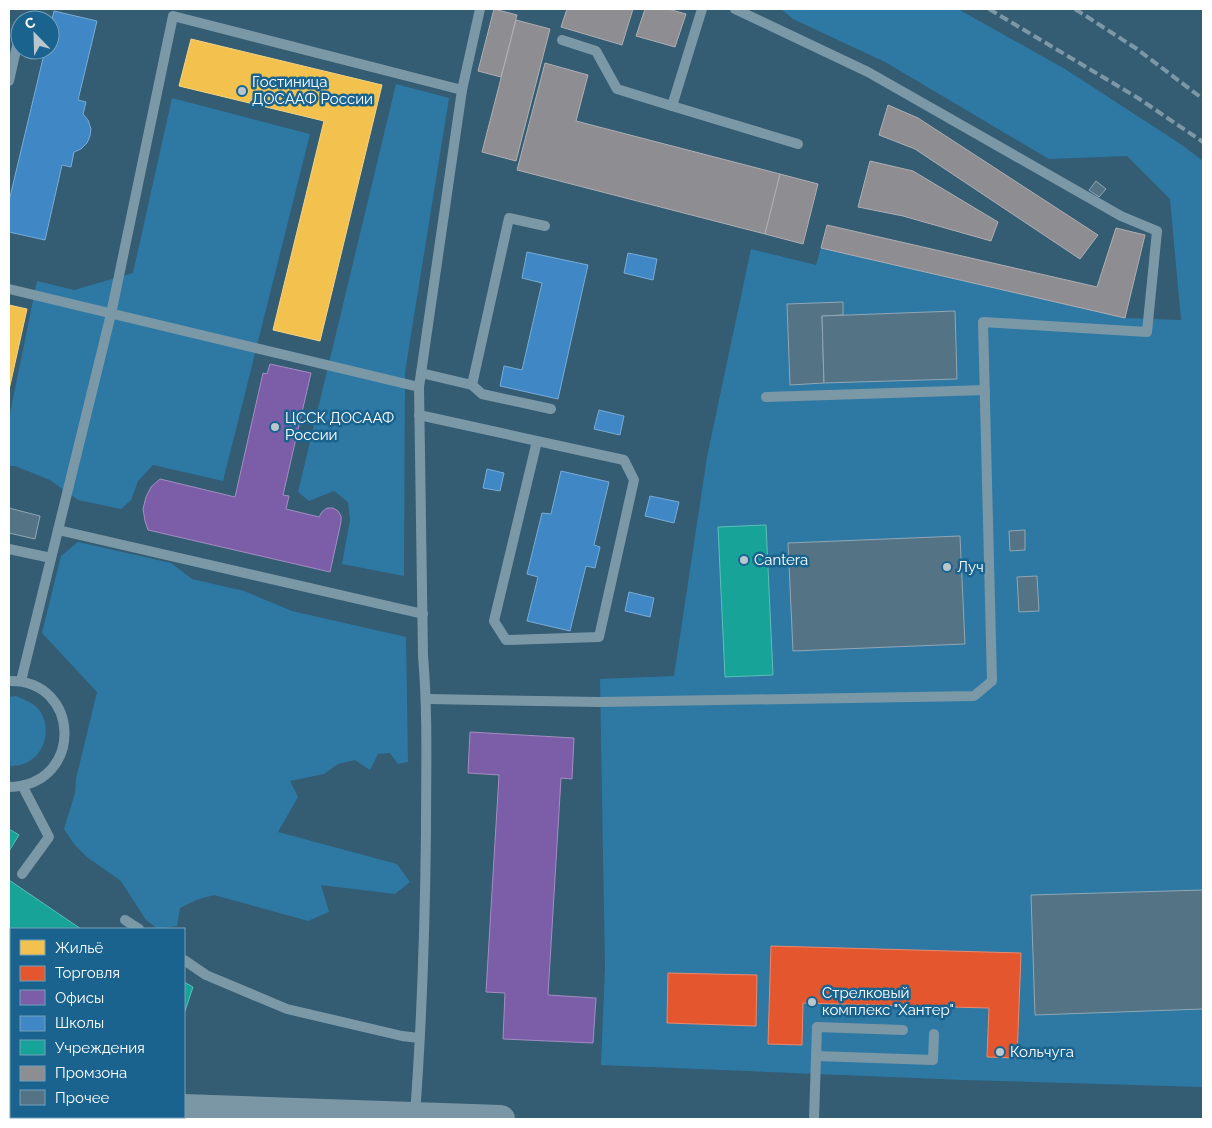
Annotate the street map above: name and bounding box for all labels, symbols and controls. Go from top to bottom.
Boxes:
north arrow [10,10,60,60]
text: С [22,14,38,32]
place label: Гостиница ДОСААФ России [252,73,373,108]
marker: Гостиница ДОСААФ России [236,85,248,97]
place label: ЦССК ДОСААФ России [285,409,394,444]
marker: ЦССК ДОСААФ России [269,421,281,433]
place label: Cantera [754,551,808,569]
marker: Cantera [738,554,750,566]
place label: Луч [957,558,984,576]
marker: Луч [941,561,953,573]
legend [10,928,185,1118]
text: Жильё [55,939,104,957]
text: Торговля [55,964,120,982]
place label: Стрелковый комплекс "Хантер" [822,984,954,1019]
text: Офисы [55,989,104,1007]
marker: Стрелковый комплекс "Хантер" [806,996,818,1008]
text: Школы [55,1014,104,1032]
text: Учреждения [55,1039,145,1057]
place label: Кольчуга [1010,1043,1074,1061]
marker: Кольчуга [994,1046,1006,1058]
text: Промзона [55,1064,127,1082]
text: Прочее [55,1089,109,1107]

